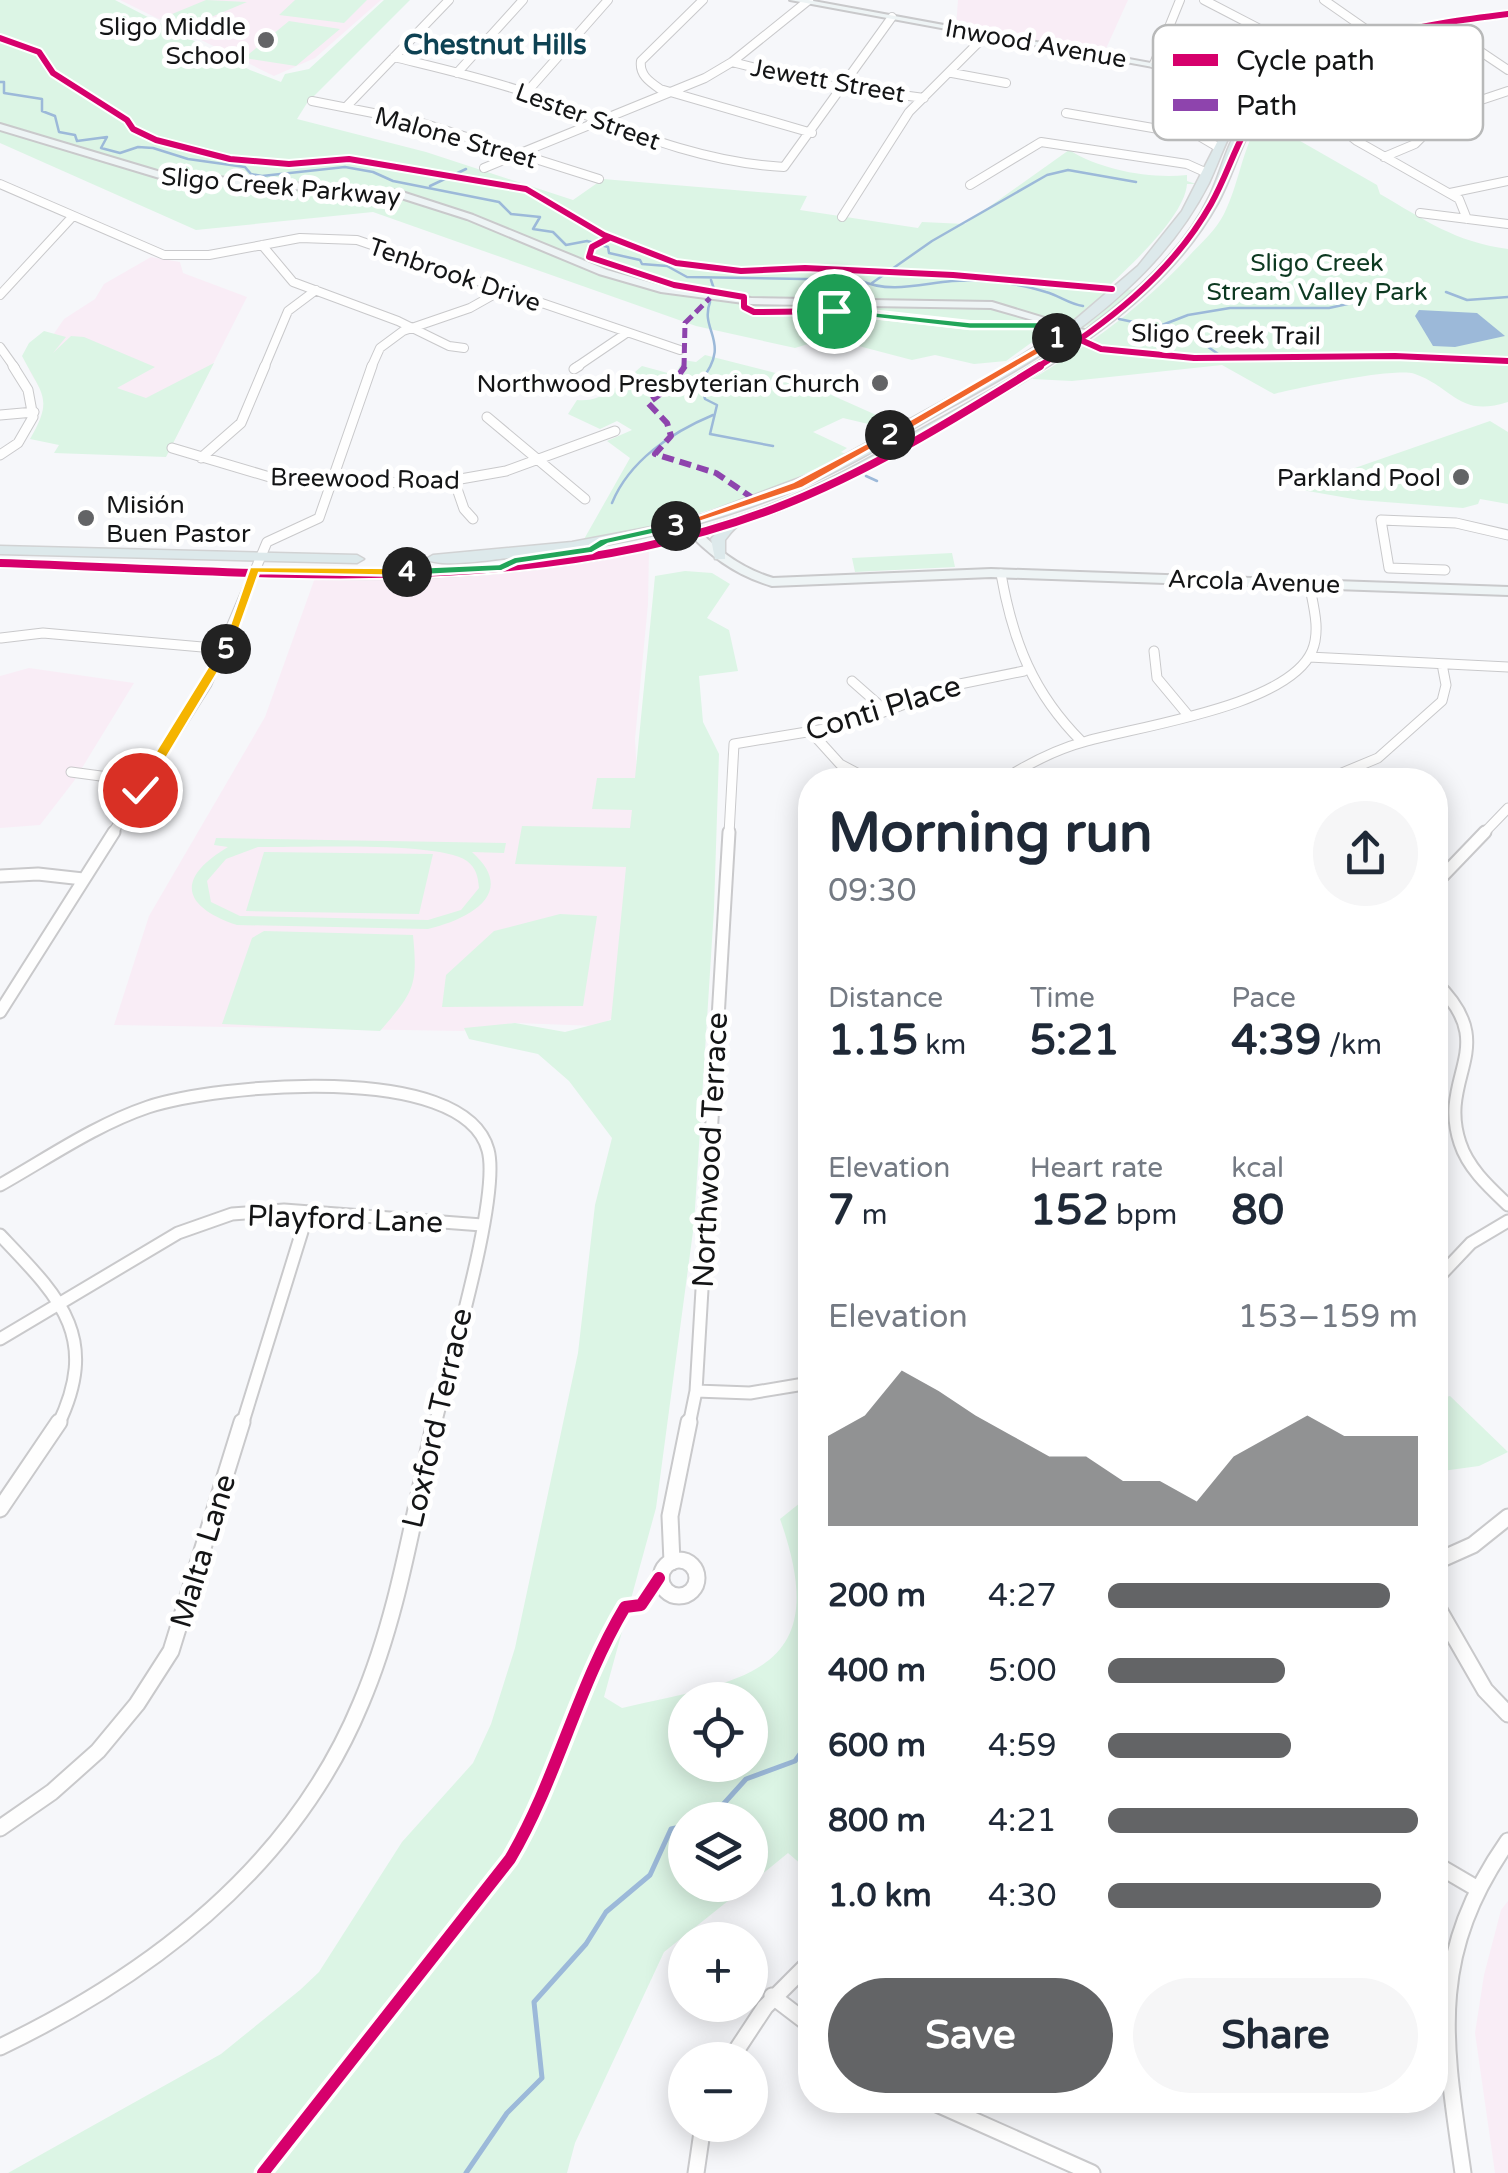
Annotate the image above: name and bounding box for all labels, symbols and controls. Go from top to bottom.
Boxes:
place label: Sligo Middle School [99,12,246,71]
street label: Inwood Avenue [943,13,1129,75]
legend [1153,25,1483,140]
district label: Chestnut Hills [403,28,587,62]
marker: Sligo Middle School [255,29,277,51]
text: Cycle path [1236,44,1375,78]
street label: Jewett Street [748,53,908,109]
street label: Lester Street [511,77,664,157]
text: Path [1236,89,1297,123]
street label: Malone Street [371,101,541,176]
street label: Sligo Creek Parkway [160,162,402,212]
street label: Tenbrook Drive [365,231,545,318]
park label: Sligo Creek Stream Valley Park [1206,248,1428,307]
pin [792,269,877,354]
icon: arrive [807,284,862,339]
pin: 1 [1032,313,1082,363]
street label: Sligo Creek Trail [1131,318,1321,352]
text: 1 [1048,321,1066,355]
place label: Northwood Presbyterian Church [477,369,860,399]
marker: Northwood Presbyterian Church [869,372,891,394]
pin: 2 [865,410,915,460]
text: 2 [881,418,899,452]
street label: Breewood Road [270,462,460,496]
place label: Parkland Pool [1277,463,1441,493]
marker: Parkland Pool [1450,466,1472,488]
place label: Misión Buen Pastor [106,490,251,549]
pin: 3 [651,501,701,551]
marker: Misión Buen Pastor [75,507,97,529]
text: 3 [667,509,685,543]
pin: 4 [382,547,432,597]
text: 4 [398,555,416,589]
street label: Arcola Avenue [1167,564,1341,600]
pin: 5 [201,624,251,674]
text: 5 [217,632,235,666]
street label: Conti Place [801,667,965,750]
pin [98,748,183,833]
icon: check [113,763,168,818]
text: Morning run [828,801,1153,867]
button: share [1313,801,1418,906]
text: 09:30 [828,872,917,910]
text: Distance [828,981,943,1015]
text: Time [1030,981,1095,1015]
text: Pace [1231,981,1296,1015]
street label: Northwood Terrace [685,1011,736,1289]
text: 1.15 [828,1015,918,1066]
text: 5:21 [1030,1015,1120,1066]
text: 4:39 [1231,1015,1321,1066]
text: km [918,1028,966,1062]
text: /km [1321,1028,1382,1062]
text: Elevation [828,1151,950,1185]
text: Heart rate [1030,1151,1163,1185]
text: kcal [1231,1151,1284,1185]
text: 7 [828,1185,854,1236]
text: 152 [1030,1185,1109,1236]
text: 80 [1231,1185,1284,1236]
street label: Playford Lane [246,1198,444,1241]
text: m [854,1198,887,1232]
text: bpm [1109,1198,1177,1232]
text: Elevation [828,1298,968,1336]
text: 153–159 m [1238,1298,1418,1336]
street label: Loxford Terrace [394,1305,481,1532]
street label: Malta Lane [163,1470,244,1632]
text: 200 m [828,1577,926,1615]
text: 4:27 [988,1577,1057,1615]
text: 400 m [828,1652,926,1690]
text: 5:00 [988,1652,1057,1690]
map controls [668,1682,768,2142]
button: locate [668,1682,768,1782]
text: 600 m [828,1727,926,1765]
text: 4:59 [988,1727,1057,1765]
button: layers [668,1802,768,1902]
text: 800 m [828,1802,926,1840]
text: 4:21 [988,1802,1057,1840]
text: 1.0 km [828,1877,932,1915]
text: 4:30 [988,1877,1057,1915]
button: + [668,1922,768,2022]
button: Save [828,1978,1113,2093]
button: Share [1133,1978,1418,2093]
button: − [668,2042,768,2142]

